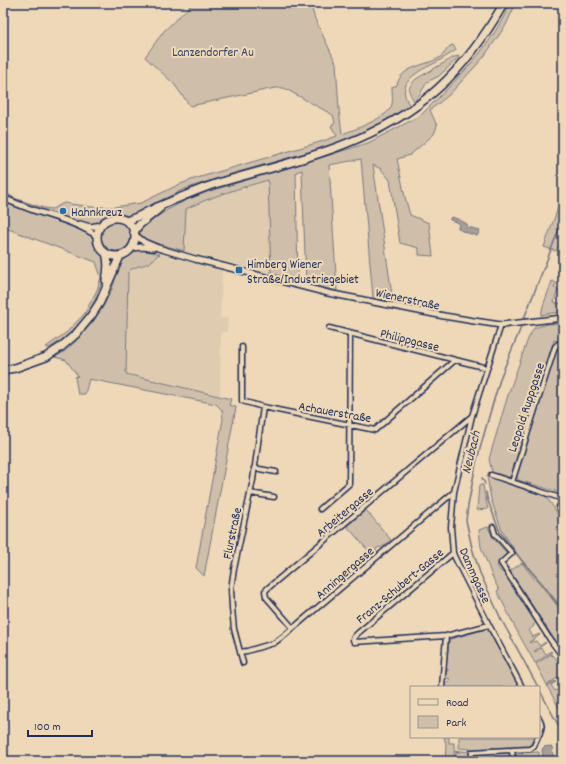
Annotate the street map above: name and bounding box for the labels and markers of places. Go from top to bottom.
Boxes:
place label: Hahnkreuz [71,204,122,223]
marker: Hahnkreuz [58,206,68,216]
place label: Himberg Wiener Straße/Industriegebiet [247,256,359,290]
marker: Himberg Wiener Straße/Industriegebiet [234,265,244,275]

